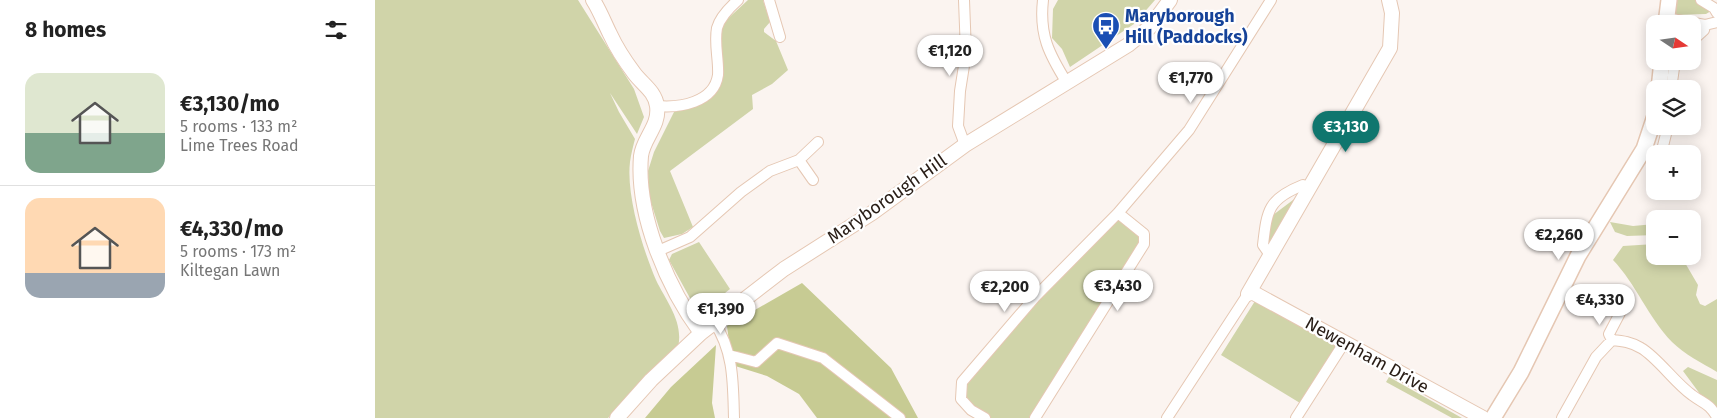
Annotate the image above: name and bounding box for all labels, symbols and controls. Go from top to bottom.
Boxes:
place label: Maryborough Hill (Paddocks) [1125,5,1248,48]
bus stop icon: Maryborough Hill (Paddocks) [1091,11,1121,50]
north arrow [1646,15,1701,70]
map controls [1646,15,1701,265]
icon: filters [322,16,350,44]
text: 8 homes [25,17,106,43]
pin: €1,120 [909,34,991,77]
text: €1,120 [928,41,972,60]
pin: €1,770 [1150,62,1232,104]
text: €1,770 [1169,68,1213,87]
button: layers [1646,80,1701,135]
text: €3,130/mo [180,91,280,117]
icon: home [65,93,125,153]
pin: €3,130 [1305,110,1387,153]
text: 5 rooms · 133 m² [180,117,297,136]
text: €3,130 [1323,117,1369,136]
text: Lime Trees Road [180,136,299,155]
button: + [1646,145,1701,200]
street label: Maryborough Hill [823,150,951,248]
button: − [1646,210,1701,265]
text: €4,330/mo [180,216,283,242]
icon: home [65,218,125,278]
pin: €2,260 [1518,218,1600,261]
text: €2,260 [1535,225,1583,244]
text: 5 rooms · 173 m² [180,242,296,261]
text: Kiltegan Lawn [180,261,281,280]
pin: €2,200 [964,270,1046,313]
pin: €3,430 [1077,270,1159,312]
text: €3,430 [1094,276,1142,295]
text: €2,200 [981,277,1029,296]
pin: €4,330 [1559,284,1641,326]
text: €4,330 [1576,290,1624,309]
pin: €1,390 [680,292,762,335]
text: €1,390 [698,299,744,318]
street label: Newenham Drive [1301,312,1433,398]

